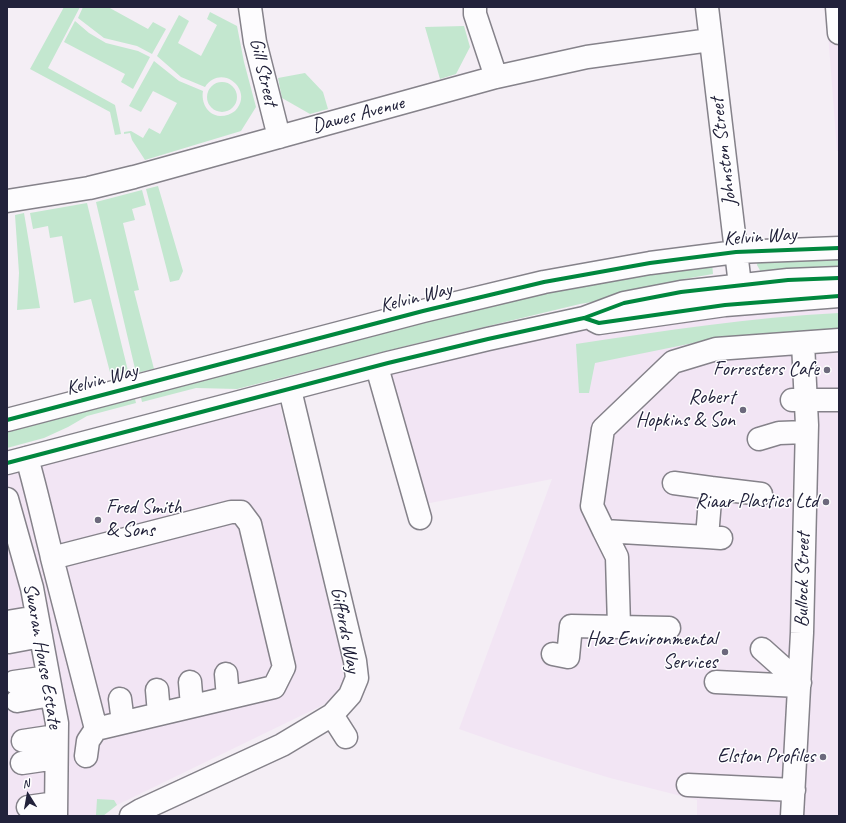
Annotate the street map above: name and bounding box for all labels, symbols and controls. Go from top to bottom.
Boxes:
street label: Gill Street [244,36,282,108]
street label: Dawes Avenue [309,91,407,139]
street label: Johnston Street [705,96,743,208]
street label: Kelvin Way [723,222,797,252]
street label: Kelvin Way [378,278,454,318]
place label: Forresters Cafe [713,358,819,382]
street label: Kelvin Way [64,359,140,401]
marker: Forresters Cafe [822,365,832,375]
place label: Robert Hopkins & Son [636,386,735,433]
marker: Robert Hopkins & Son [738,405,748,415]
place label: Riaar Plastics Ltd [695,490,818,514]
place label: Fred Smith & Sons [106,496,182,543]
marker: Riaar Plastics Ltd [821,497,831,507]
marker: Fred Smith & Sons [93,515,103,525]
street label: Bullock Street [790,532,816,628]
street label: Swaran House Estate [17,582,67,730]
street label: Giffords Way [325,585,365,675]
place label: Haz Environmental Services [586,628,717,675]
marker: Haz Environmental Services [720,647,730,657]
place label: Elston Profiles [717,745,815,769]
marker: Elston Profiles [818,752,828,762]
north arrow [8,775,48,815]
text: N [21,776,30,791]

